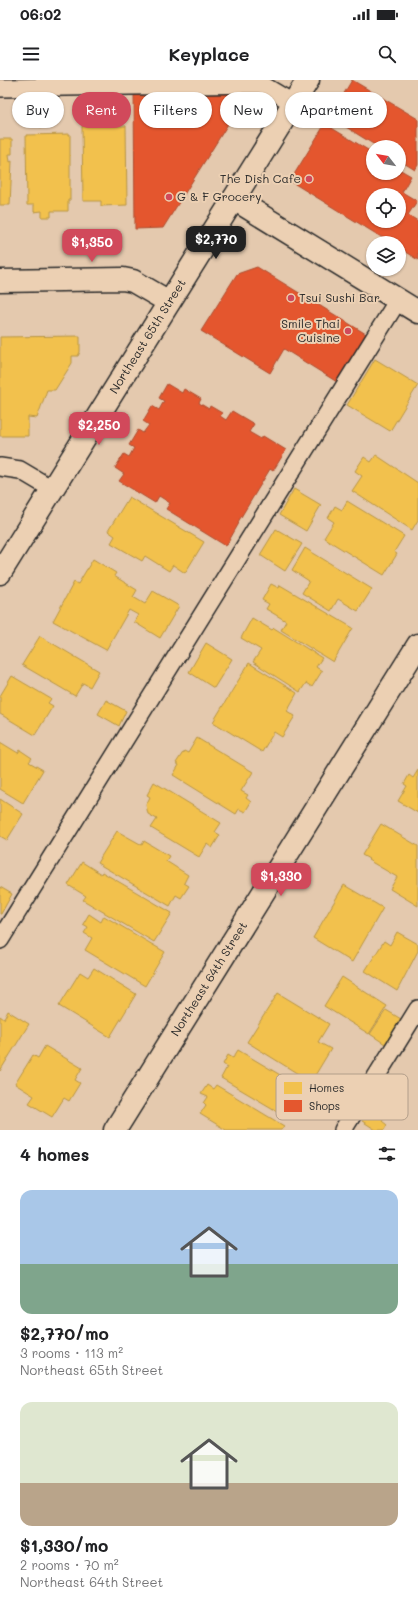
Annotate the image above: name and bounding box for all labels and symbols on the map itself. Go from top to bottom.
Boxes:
north arrow [366,140,406,180]
place label: The Dish Cafe [220,170,301,186]
marker: The Dish Cafe [304,174,314,184]
place label: G & F Grocery [177,188,262,204]
marker: G & F Grocery [164,192,174,202]
pin: $2,770 [183,226,249,260]
pin: $1,350 [59,229,125,263]
street label: Northeast 65th Street [105,275,189,396]
place label: Tsui Sushi Bar [299,289,380,305]
marker: Tsui Sushi Bar [286,293,296,303]
place label: Smile Thai Cuisine [281,315,340,345]
marker: Smile Thai Cuisine [343,326,353,336]
pin: $2,250 [66,412,132,446]
pin: $1,330 [248,863,314,897]
street label: Northeast 64th Street [167,918,250,1039]
legend [276,1074,408,1120]
text: Homes [309,1080,344,1095]
text: Shops [309,1098,340,1113]

